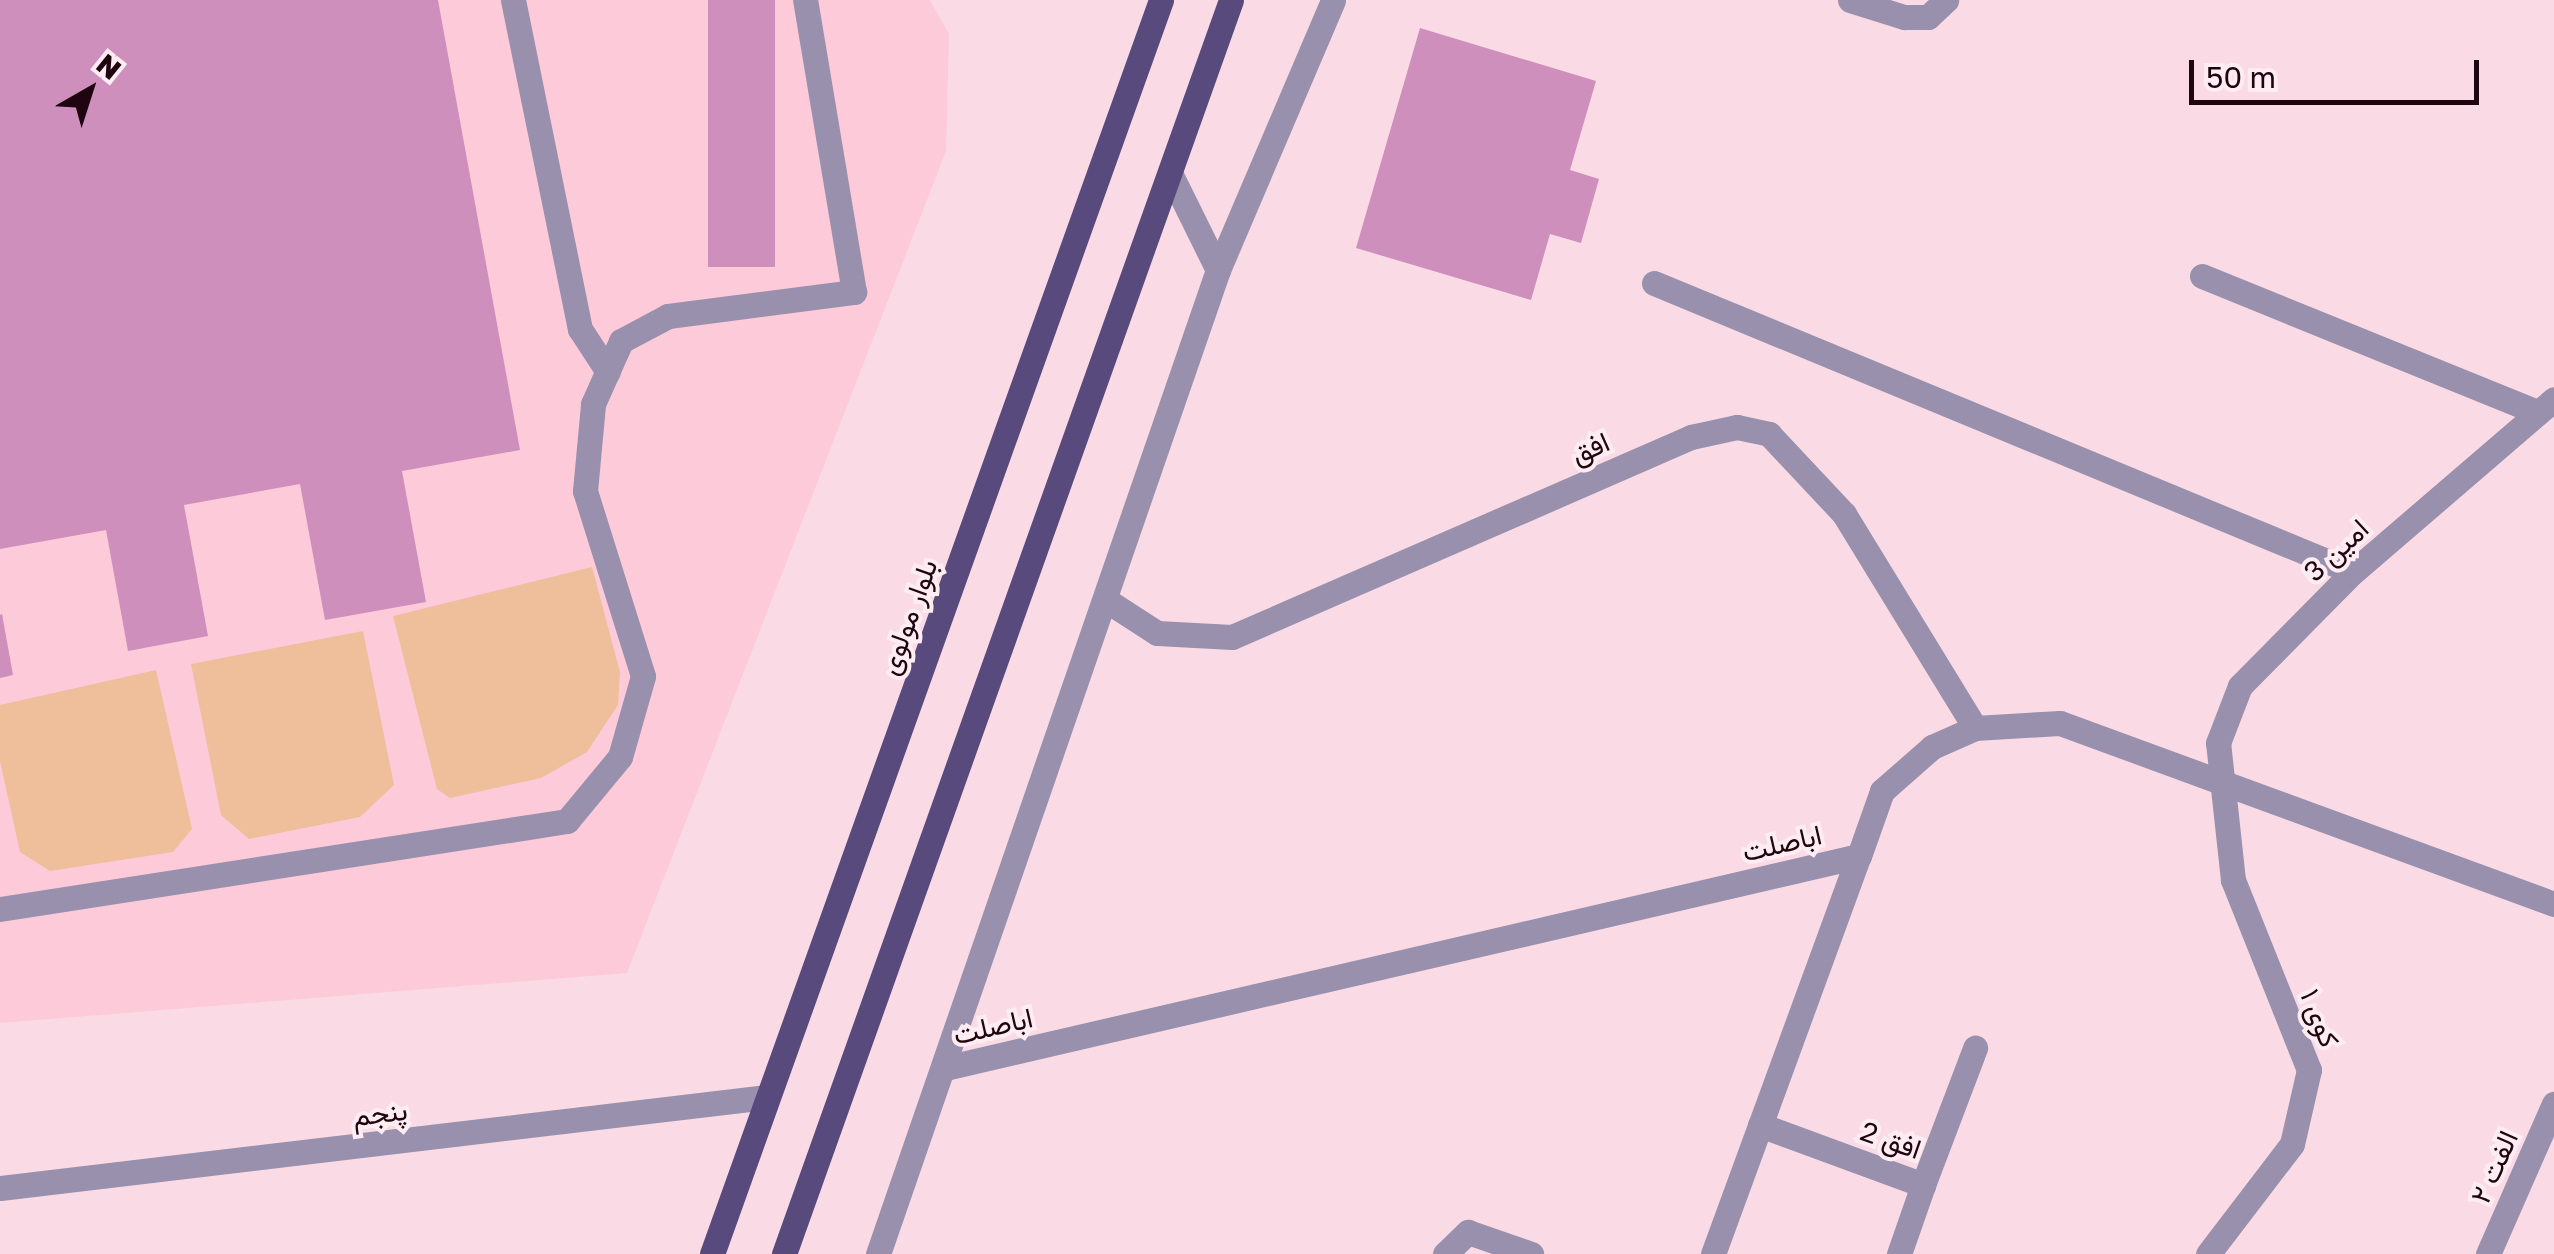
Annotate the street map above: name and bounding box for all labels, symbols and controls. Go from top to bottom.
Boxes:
north arrow [40,40,140,140]
scale bar [2194,40,2484,102]
text: N [91,47,128,86]
text: 50 m [2206,59,2276,95]
street label: افق [1566,425,1614,471]
street label: امین 3 [2297,512,2375,588]
street label: بلوار مولوی [872,555,944,679]
street label: اباصلت [1739,818,1825,868]
street label: کوی ۱ [2293,984,2347,1052]
street label: اباصلت [950,1001,1036,1051]
street label: پنجم [351,1093,409,1133]
street label: افق 2 [1856,1114,1926,1166]
street label: الفت ۲ [2463,1125,2525,1209]

